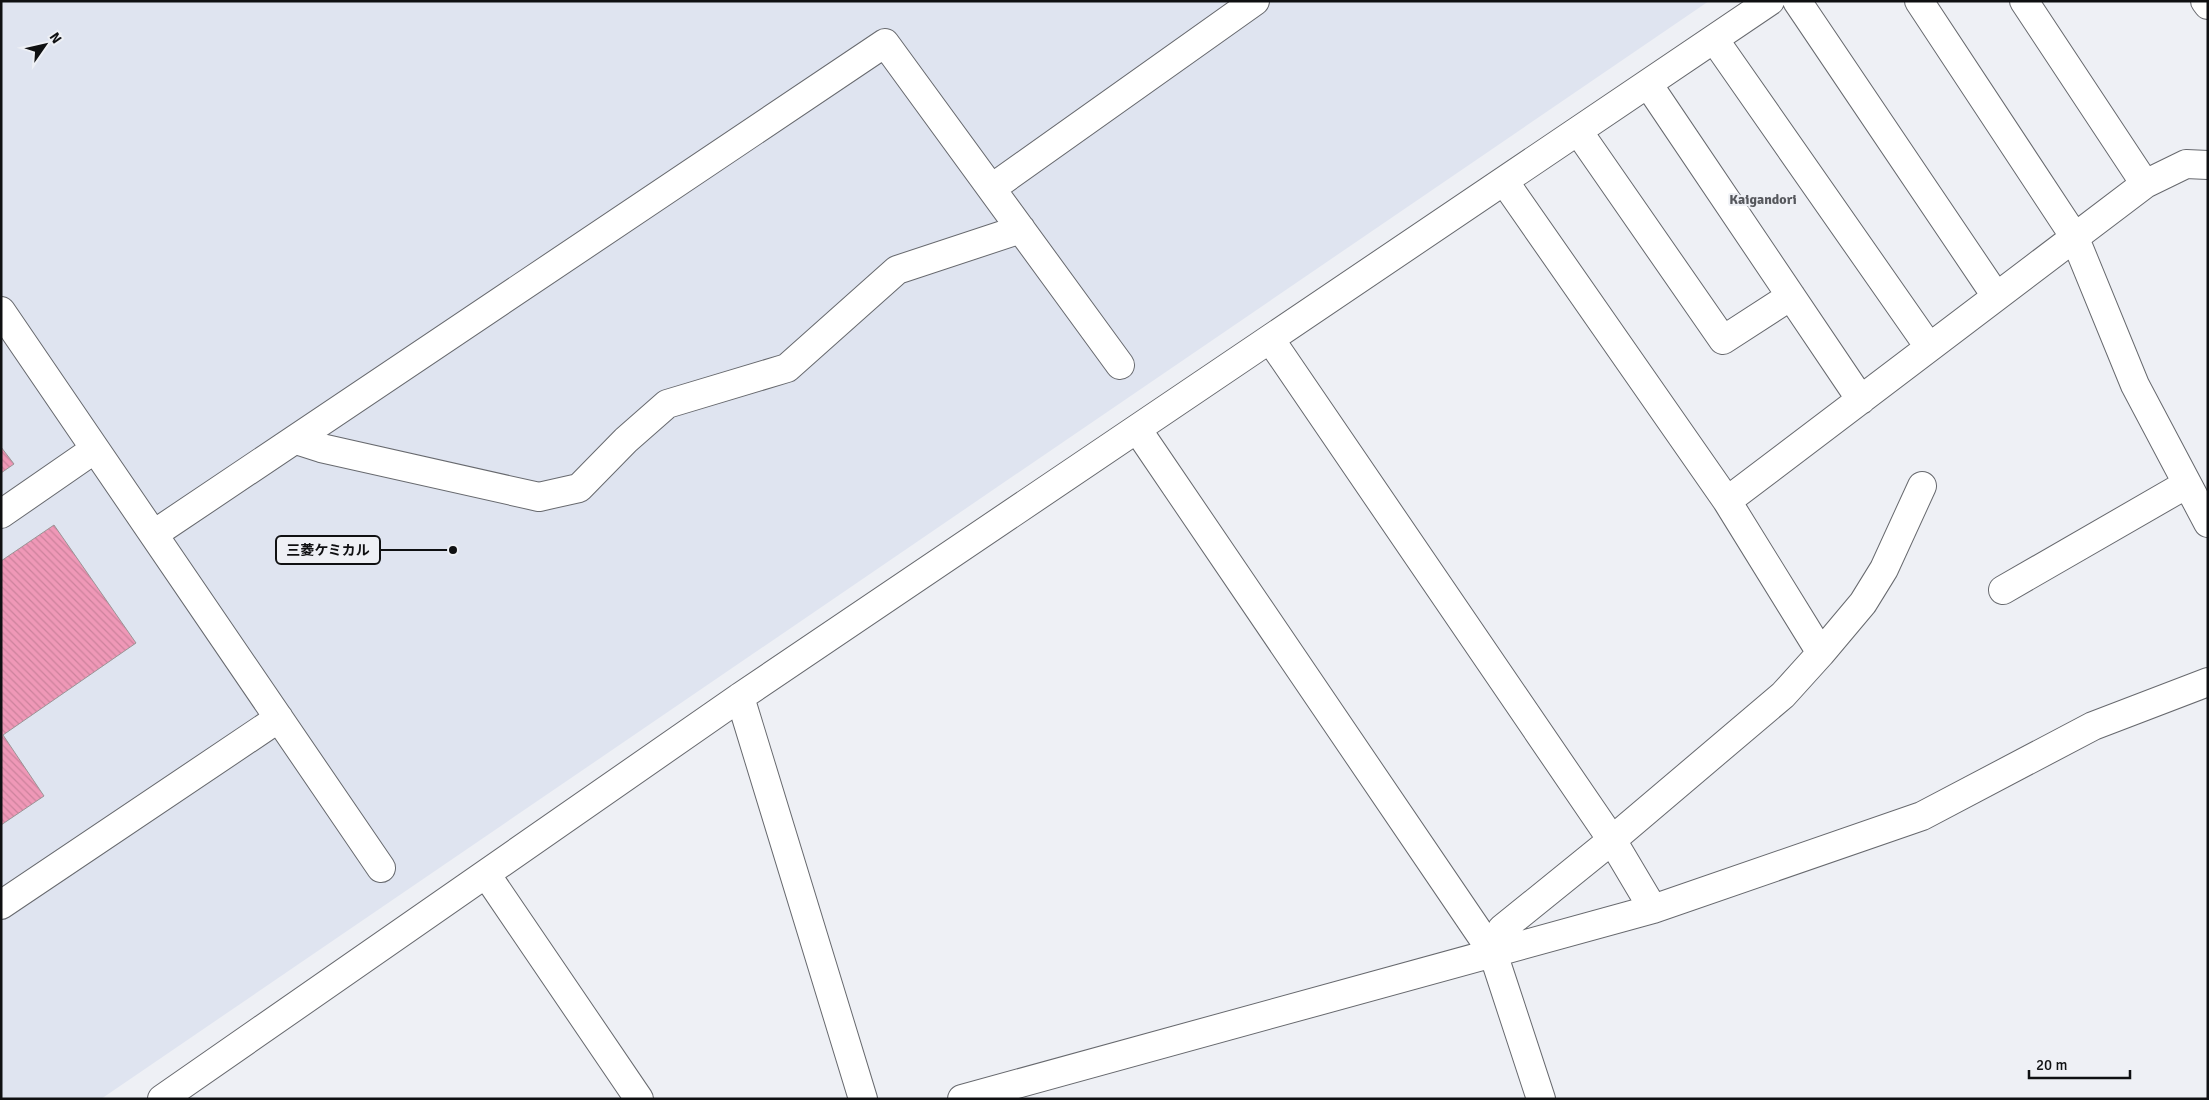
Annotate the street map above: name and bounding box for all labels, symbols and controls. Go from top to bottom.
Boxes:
north arrow [20,20,70,70]
text: N [46,29,65,47]
district label: Kaigandori [1729,191,1797,208]
callout: 三菱ケミカル [276,536,380,564]
text: 三菱ケミカル [286,542,370,559]
scale bar [2029,1048,2130,1080]
text: 20 m [2036,1056,2067,1074]

